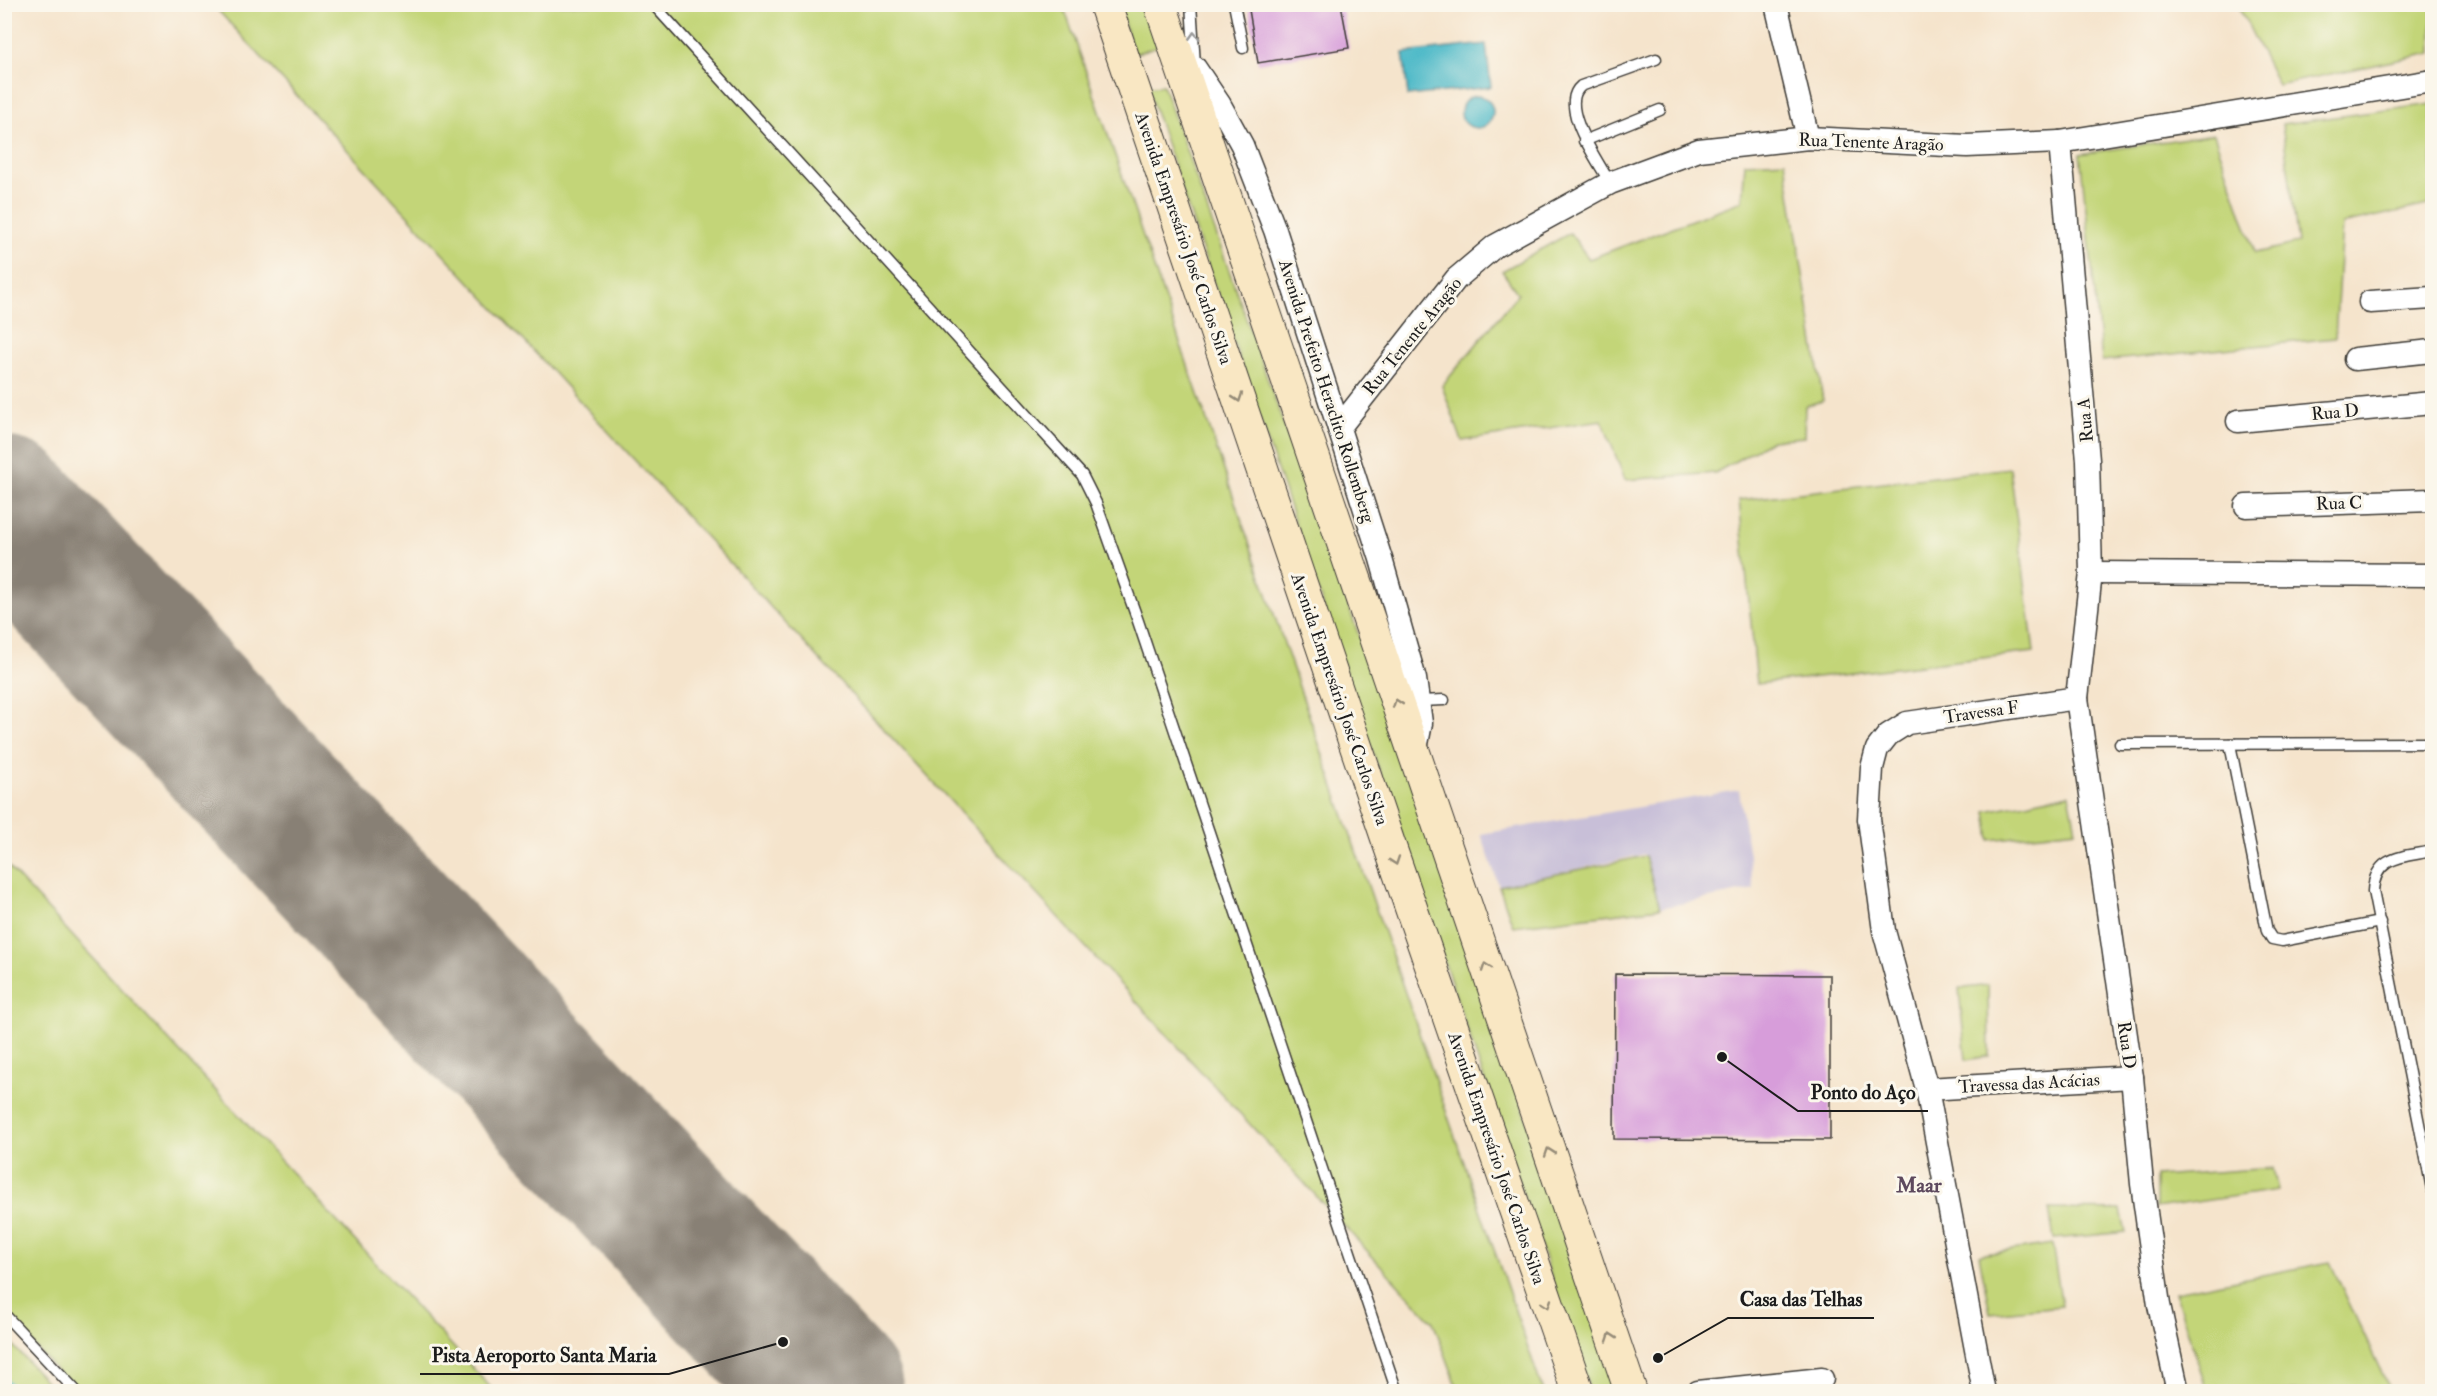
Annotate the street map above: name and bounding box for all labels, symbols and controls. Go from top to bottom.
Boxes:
one-way arrow [1187,32,1200,41]
street label: Avenida Empresário José Carlos Silva [1129,108,1238,368]
street label: Rua Tenente Aragão [1798,128,1944,157]
street label: Avenida Prefeito Heraclito Rollemberg [1273,256,1380,527]
street label: Rua Tenente Aragão [1358,272,1467,400]
one-way arrow [1231,392,1244,403]
street label: Rua A [2072,396,2099,443]
street label: Rua D [2310,399,2360,426]
street label: Rua C [2315,491,2363,516]
street label: Avenida Empresário José Carlos Silva [1285,569,1394,829]
street label: Travessa F [1942,696,2020,729]
one-way arrow [1392,698,1404,709]
one-way arrow [1387,855,1400,866]
one-way arrow [1481,962,1494,973]
street label: Rua D [2112,1020,2141,1070]
street label: Avenida Empresário José Carlos Silva [1442,1028,1551,1288]
street label: Travessa das Acácias [1958,1068,2100,1099]
callout: Ponto do Aço [1798,1073,1928,1111]
text: Ponto do Aço [1810,1080,1916,1105]
one-way arrow [1543,1147,1556,1158]
district label: Maar [1895,1172,1943,1199]
callout: Casa das Telhas [1728,1280,1874,1318]
text: Casa das Telhas [1740,1287,1862,1312]
one-way arrow [1540,1298,1553,1309]
one-way arrow [1605,1332,1618,1342]
callout: Pista Aeroporto Santa Maria [420,1336,669,1374]
text: Pista Aeroporto Santa Maria [431,1343,657,1369]

